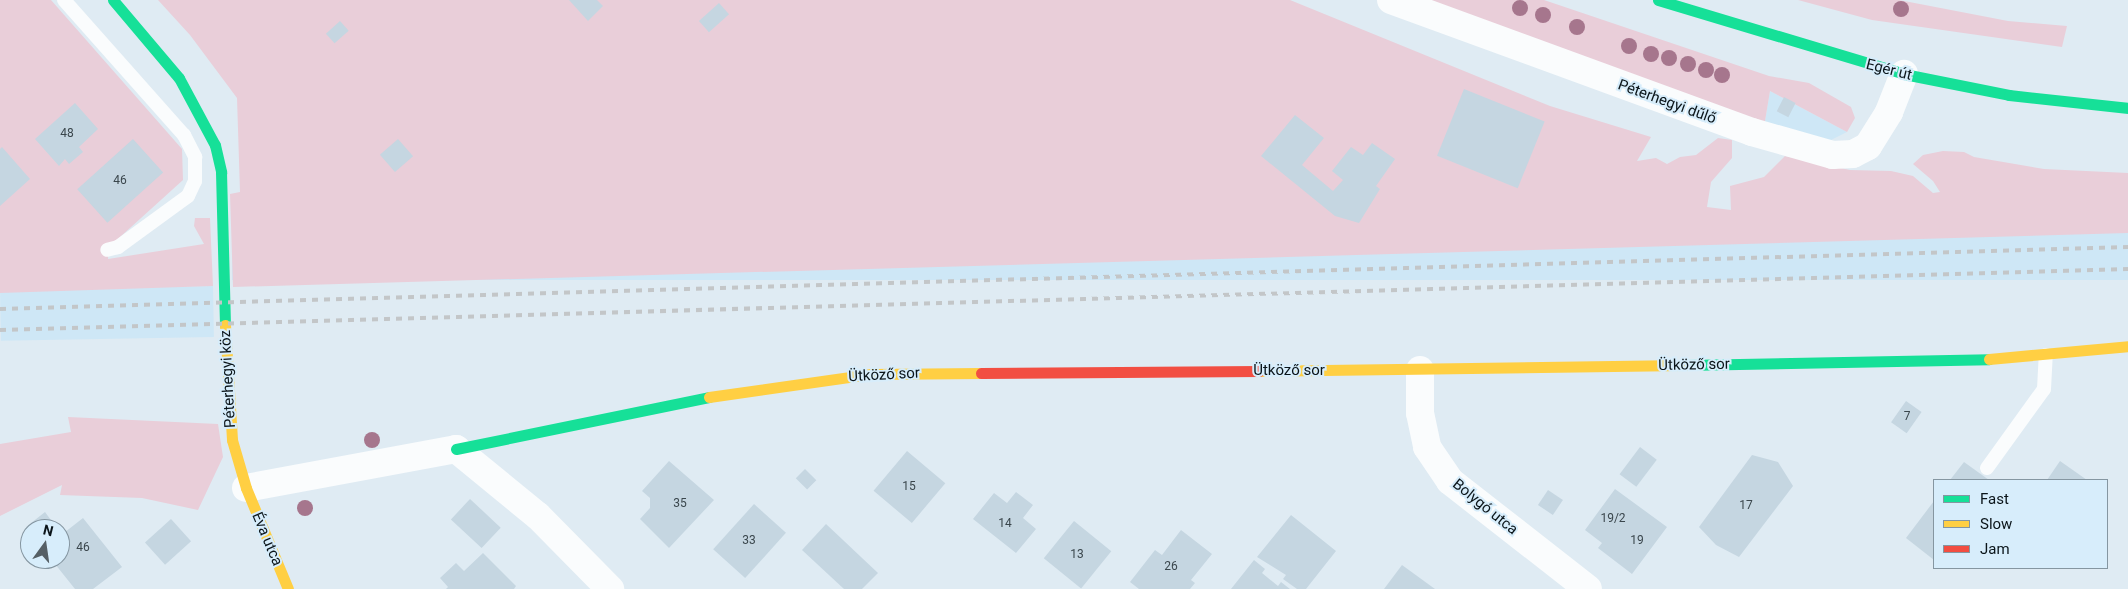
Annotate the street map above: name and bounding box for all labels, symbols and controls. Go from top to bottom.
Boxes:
street label: Egér út [1864,56,1914,84]
street label: Péterhegyi dűlő [1615,76,1719,128]
house number: 48 [60,127,74,141]
house number: 46 [113,174,127,188]
street label: Péterhegyi köz [216,330,240,428]
street label: Ütköző sor [1658,355,1730,375]
street label: Ütköző sor [1253,362,1325,380]
street label: Ütköző sor [848,364,920,386]
house number: 7 [1904,410,1910,424]
street label: Bolygó utca [1449,475,1521,539]
legend [1933,479,2108,569]
house number: 15 [902,480,916,494]
text: Fast [1980,490,2009,508]
house number: 35 [673,497,687,511]
house number: 17 [1739,499,1753,513]
street label: Éva utca [248,509,286,569]
house number: 19/2 [1600,512,1626,526]
text: Slow [1980,515,2012,533]
house number: 14 [998,517,1012,531]
north arrow [20,519,70,569]
text: N [42,521,55,539]
house number: 33 [742,534,756,548]
house number: 19 [1630,534,1644,548]
text: Jam [1980,540,2010,558]
house number: 46 [76,541,90,555]
house number: 13 [1070,548,1084,562]
house number: 26 [1164,560,1178,574]

